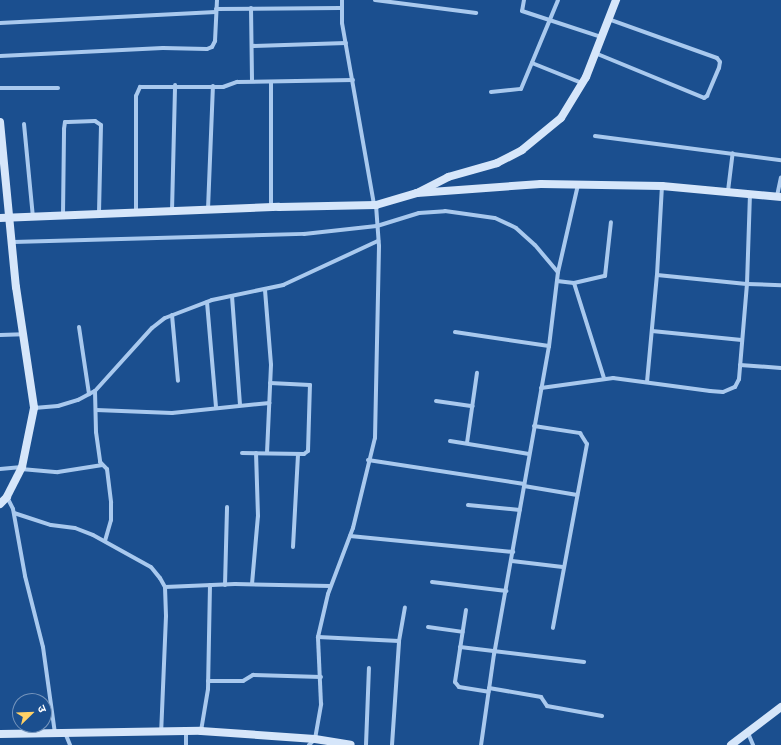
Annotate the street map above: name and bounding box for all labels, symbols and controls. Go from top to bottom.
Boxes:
north arrow [12,693,52,733]
text: उ [34,703,50,714]

